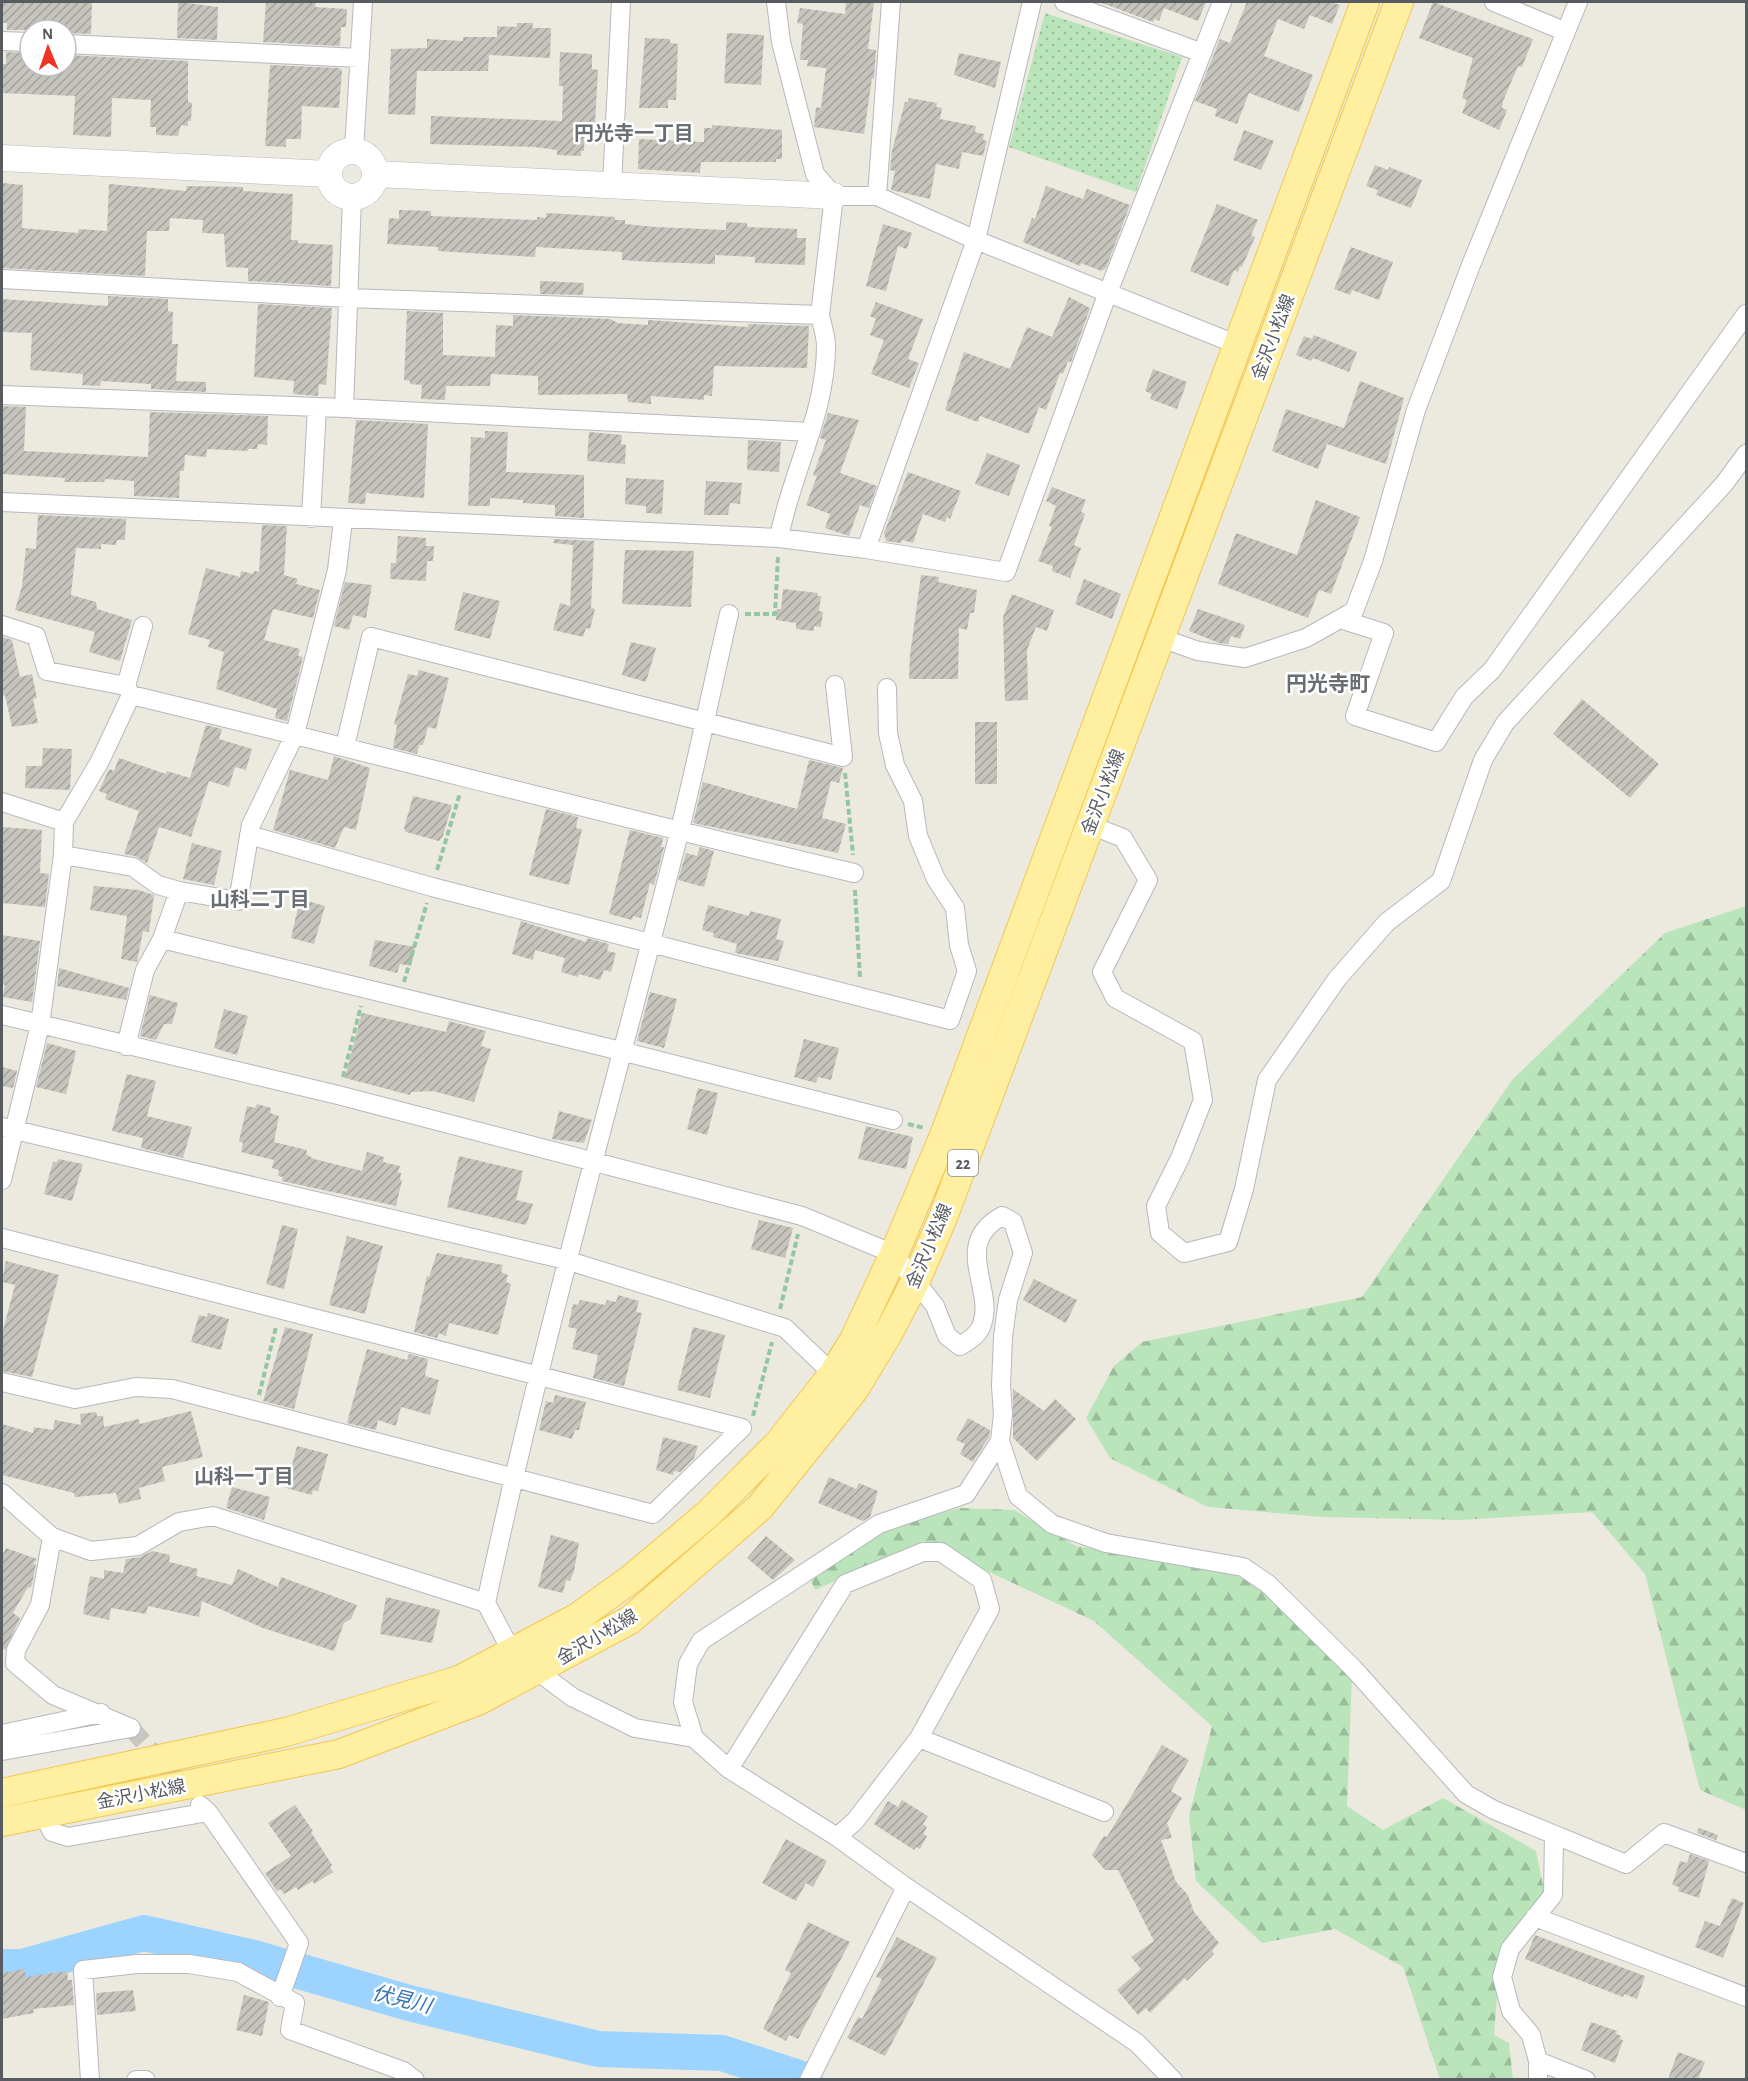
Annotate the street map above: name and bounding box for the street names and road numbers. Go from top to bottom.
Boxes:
street label: 金沢小松線 [1248,291,1298,383]
street label: 金沢小松線 [1078,746,1128,838]
road number: 22 [948,1150,978,1176]
street label: 金沢小松線 [902,1201,956,1291]
street label: 金沢小松線 [553,1605,641,1669]
street label: 金沢小松線 [95,1776,187,1812]

